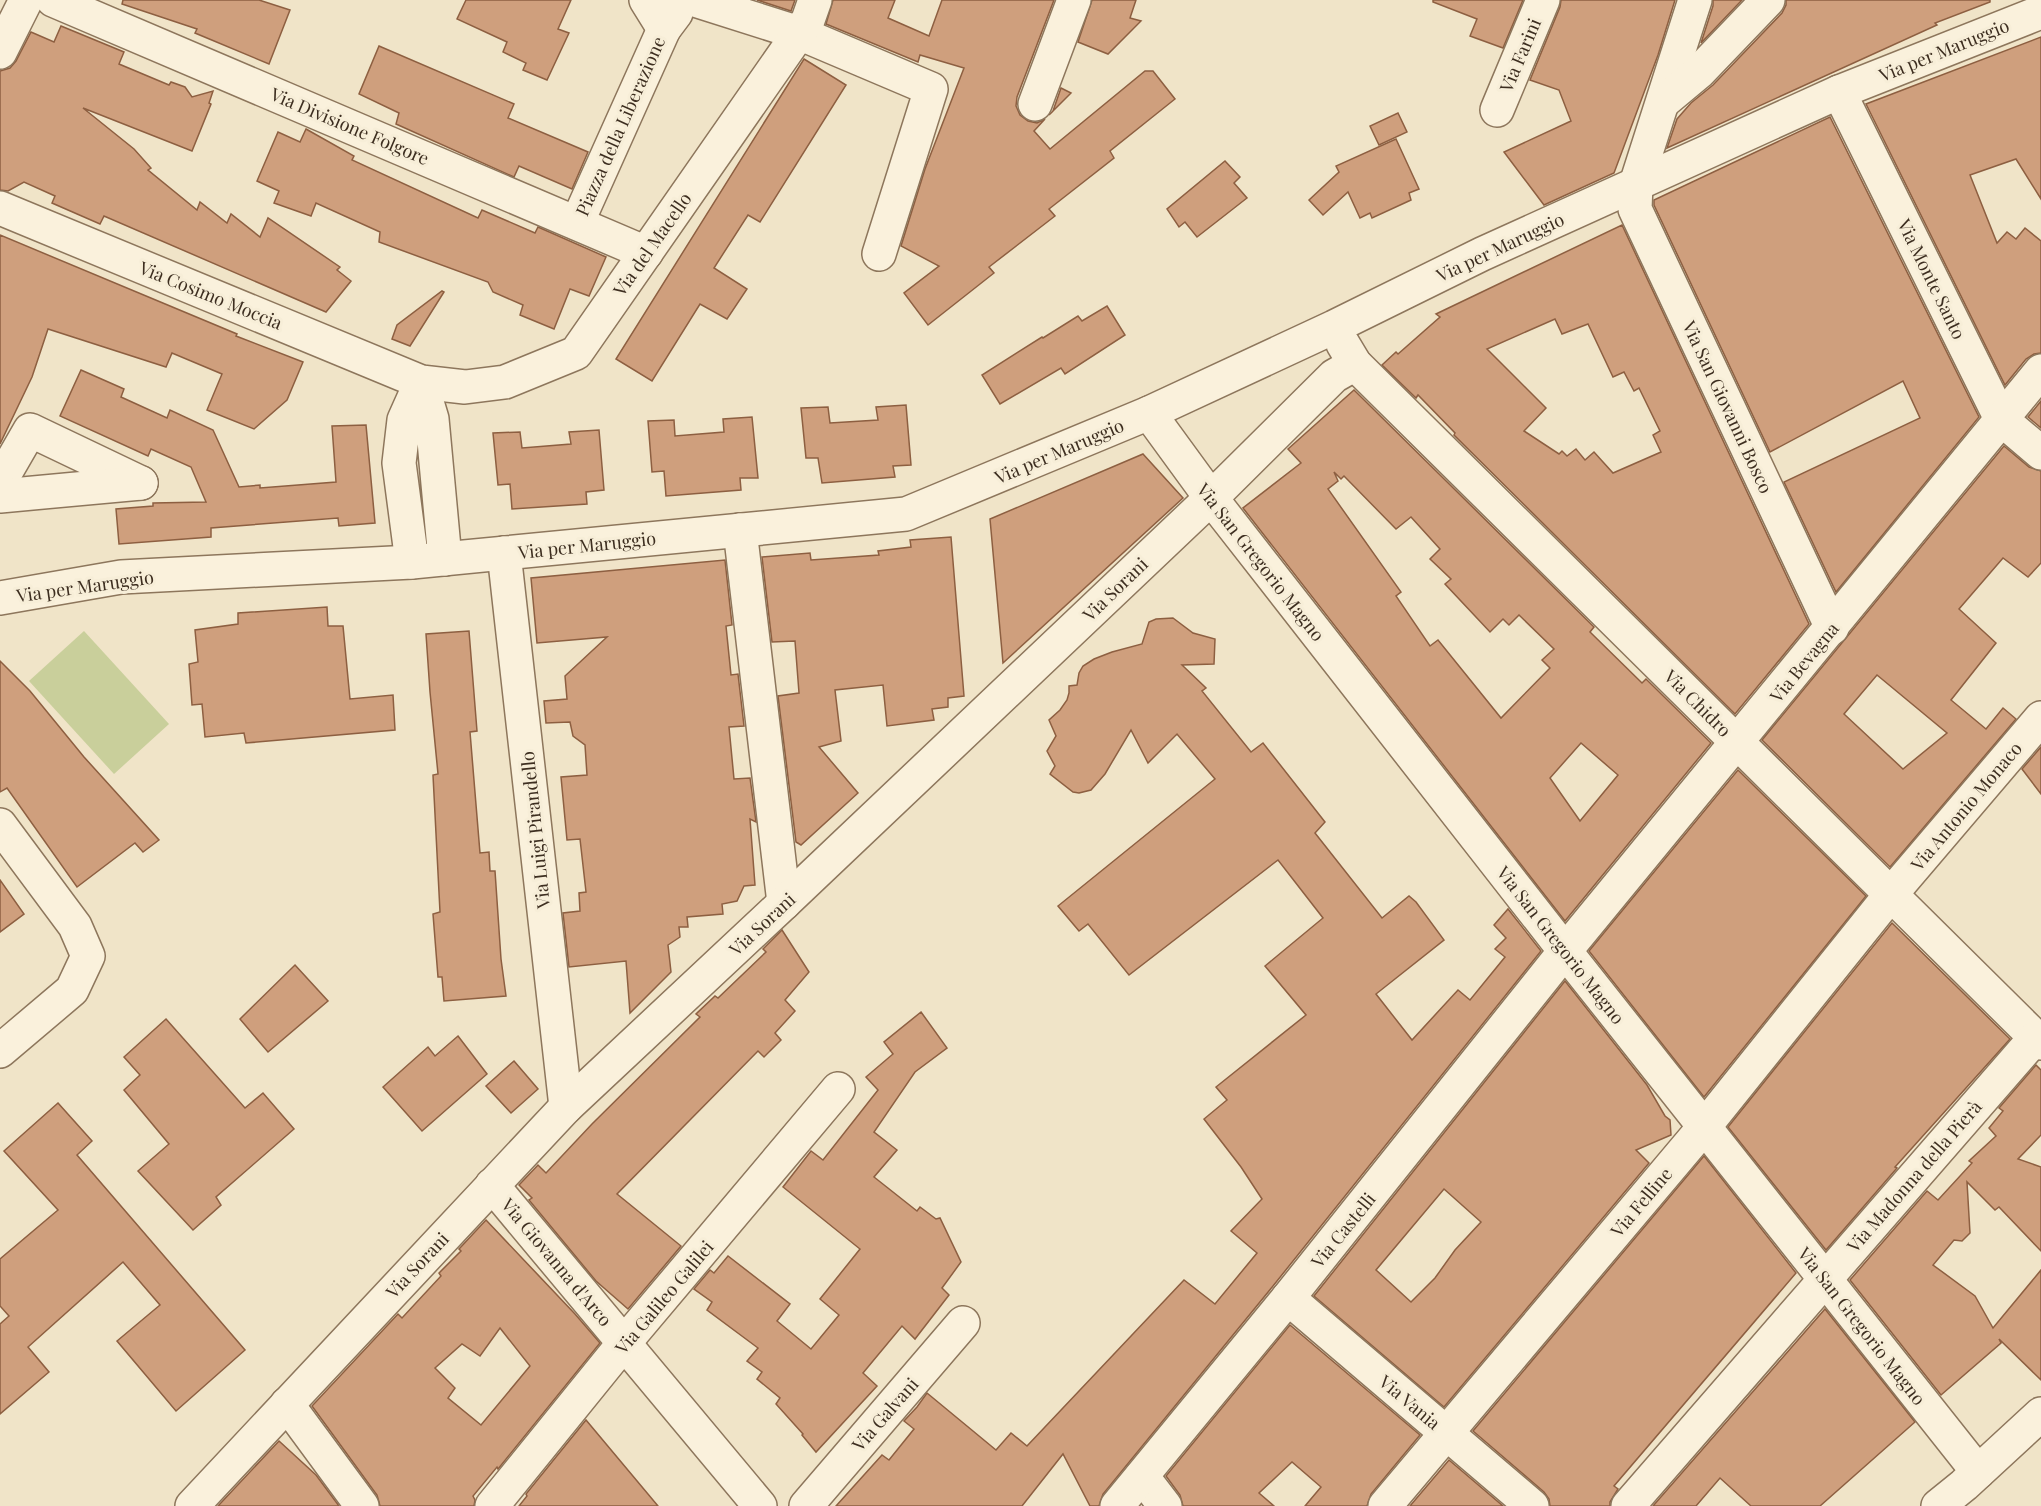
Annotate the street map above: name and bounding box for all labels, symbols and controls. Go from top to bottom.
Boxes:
street label: Via per Maruggio [1875,13,2013,87]
street label: Via Farini [1493,15,1546,96]
street label: Piazza della Liberazione [570,33,670,219]
street label: Via Divisione Folgore [266,81,433,170]
street label: Via del Macello [607,187,697,301]
street label: Via per Maruggio [1431,207,1568,287]
street label: Via Monte Santo [1892,214,1972,343]
street label: Via Cosimo Moccia [135,255,286,335]
street label: Via San Giovanni Bosco [1677,316,1779,497]
street label: Via per Maruggio [990,413,1127,489]
street label: Via San Gregorio Magno [1191,477,1330,646]
street label: Via per Maruggio [516,526,657,564]
street label: Via Sorani [1076,552,1153,627]
street label: Via per Maruggio [14,564,155,608]
street label: Via Bevagna [1764,617,1844,708]
street label: Via Chidro [1659,664,1737,742]
street label: Via Antonio Monaco [1904,737,2027,876]
street label: Via Luigi Pirandello [515,750,555,911]
street label: Via San Gregorio Magno [1491,860,1630,1029]
street label: Via Sorani [723,887,800,961]
street label: Via Madonna della Pierà [1841,1095,1987,1258]
street label: Via Felline [1604,1162,1677,1243]
street label: Via Castelli [1305,1188,1381,1273]
street label: Via Giovanna d'Arco [496,1192,618,1331]
street label: Via Sorani [380,1227,454,1304]
street label: Via Galileo Galilei [609,1235,719,1359]
street label: Via San Gregorio Magno [1792,1241,1931,1410]
street label: Via Vania [1374,1369,1446,1435]
street label: Via Galvani [846,1372,923,1456]

